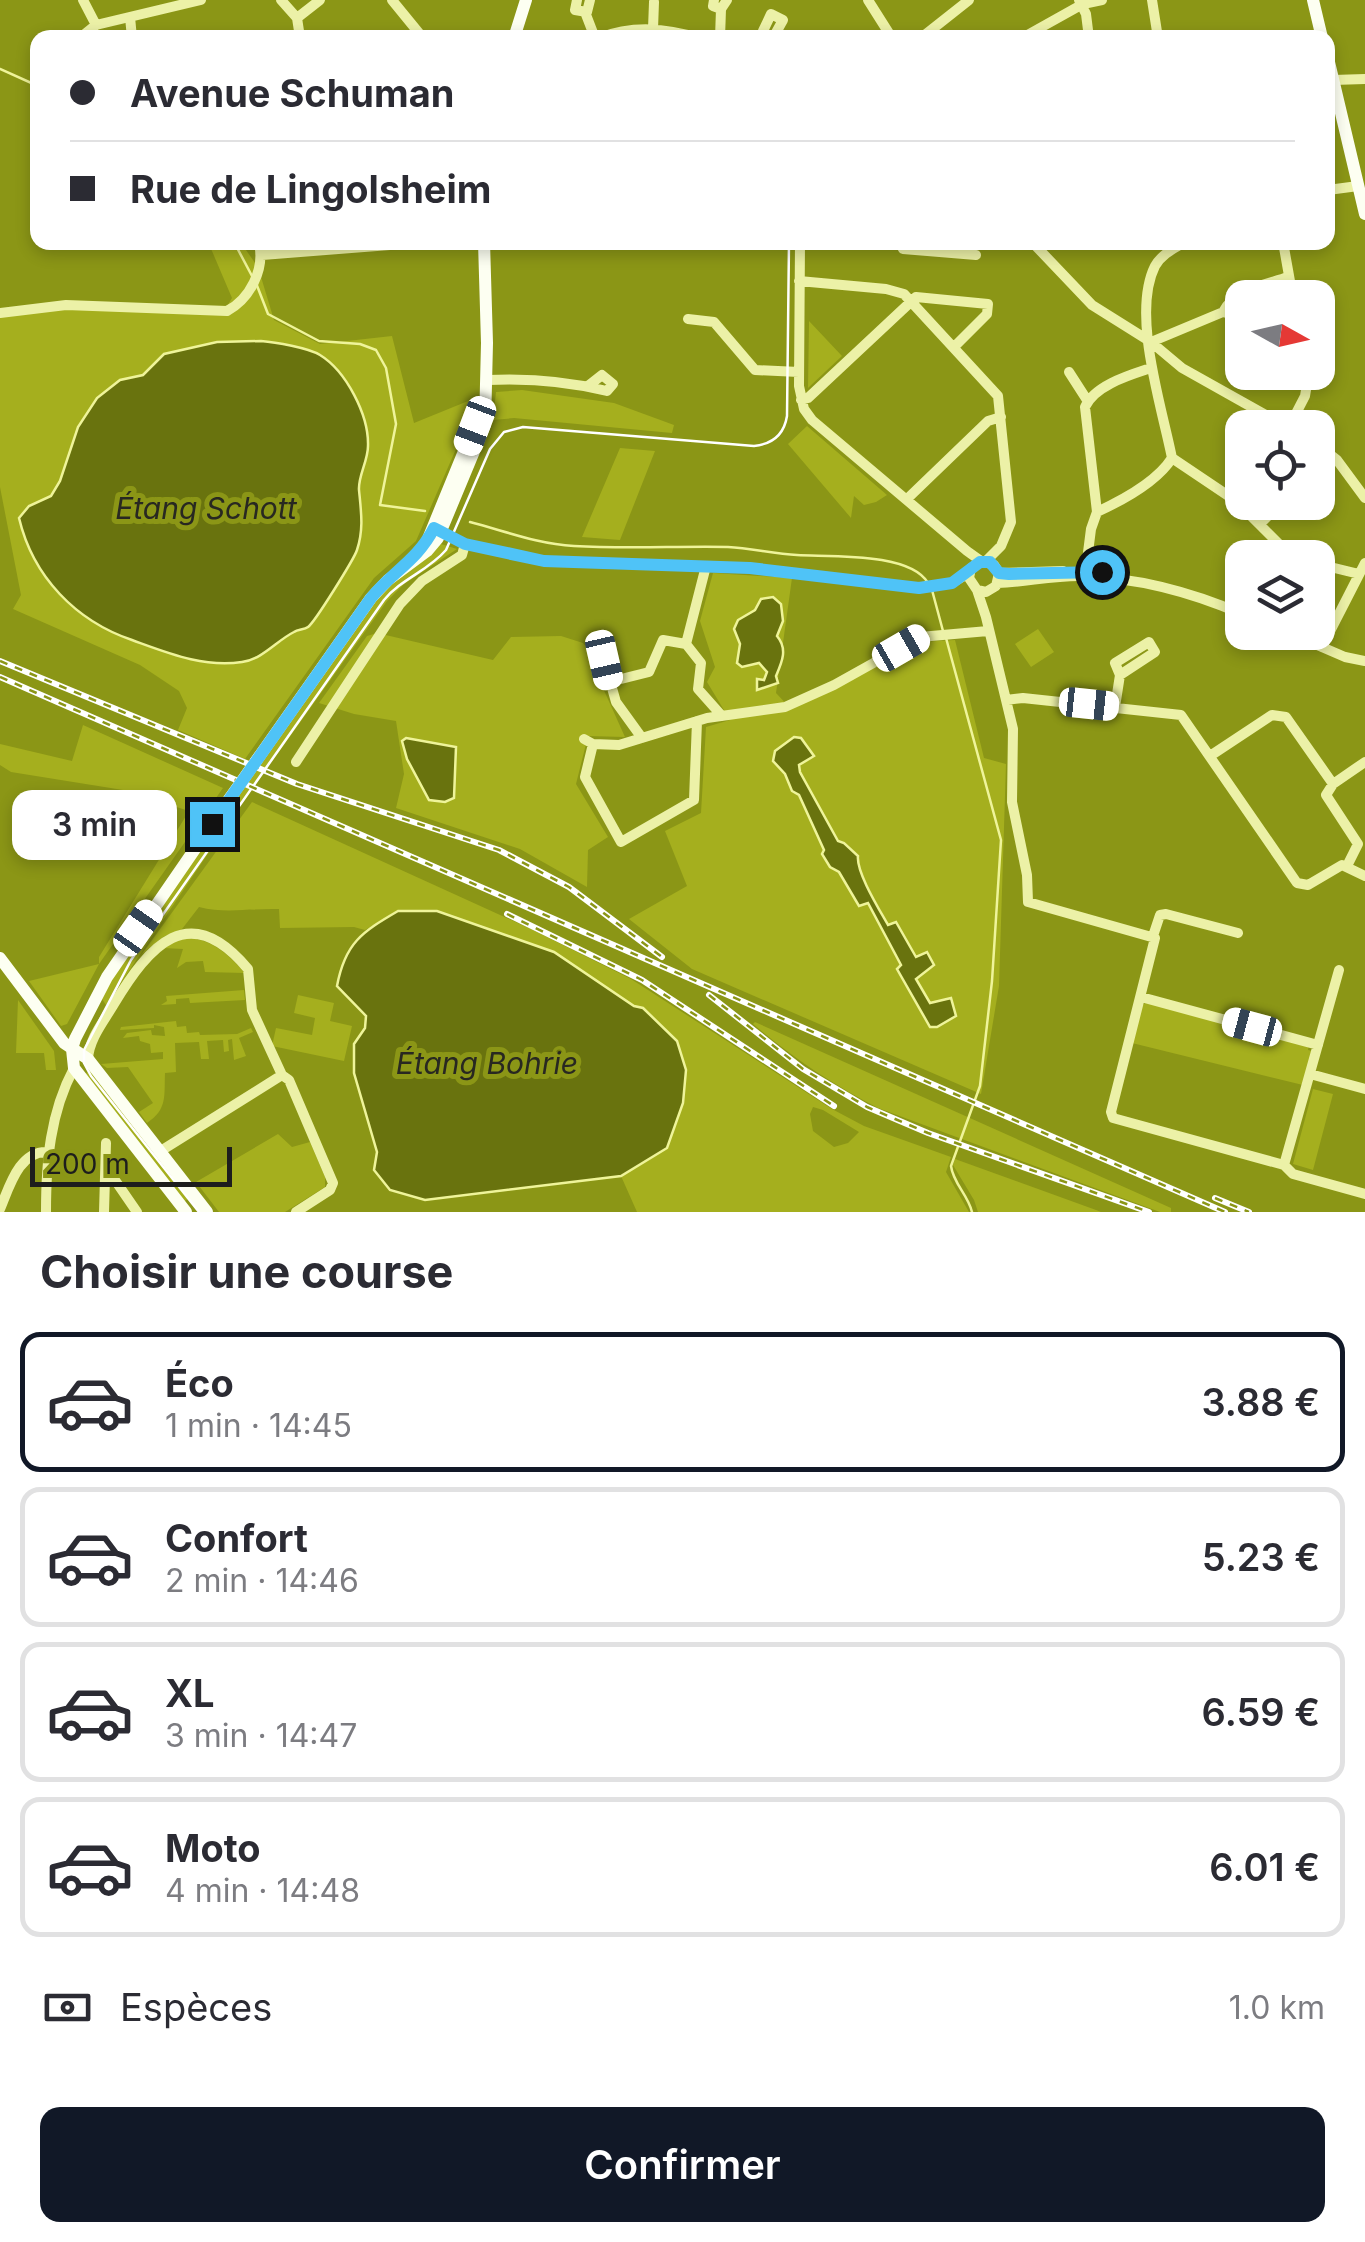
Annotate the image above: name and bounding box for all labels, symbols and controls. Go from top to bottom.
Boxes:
text: Avenue Schuman [130,70,454,116]
text: Rue de Lingolsheim [130,166,491,212]
north arrow [1225,280,1335,390]
map controls [1225,280,1335,650]
car [450,393,500,459]
button: locate [1225,410,1335,520]
water label: Étang Schott [115,490,298,526]
button: layers [1225,540,1335,650]
route start [1080,550,1125,595]
car [868,620,934,676]
car [583,627,625,693]
car [1058,686,1120,722]
callout: 3 min [12,789,177,859]
route end [190,802,235,847]
text: 3 min [52,805,137,844]
car [109,895,167,961]
car [1219,1005,1285,1049]
water label: Étang Bohrie [396,1045,578,1081]
scale bar [30,1142,232,1186]
text: 200 m [45,1147,130,1181]
text: Choisir une course [40,1244,453,1299]
icon: car [45,1357,135,1447]
text: Éco [165,1360,234,1406]
text: 3.88 € [1202,1379,1320,1425]
text: 1 min · 14:45 [165,1406,352,1445]
icon: car [45,1512,135,1602]
text: Confort [165,1515,308,1561]
text: 5.23 € [1202,1534,1320,1580]
text: 2 min · 14:46 [165,1561,359,1600]
icon: car [45,1667,135,1757]
text: XL [165,1670,215,1716]
text: 6.59 € [1202,1689,1320,1735]
text: 3 min · 14:47 [165,1716,357,1755]
icon: car [45,1822,135,1912]
text: Moto [165,1825,261,1871]
text: 6.01 € [1209,1844,1320,1890]
text: 4 min · 14:48 [165,1871,360,1910]
icon: cash [40,1980,95,2035]
text: Espèces [120,1984,272,2030]
text: 1.0 km [1229,1988,1325,2027]
button: Confirmer [40,2107,1325,2222]

